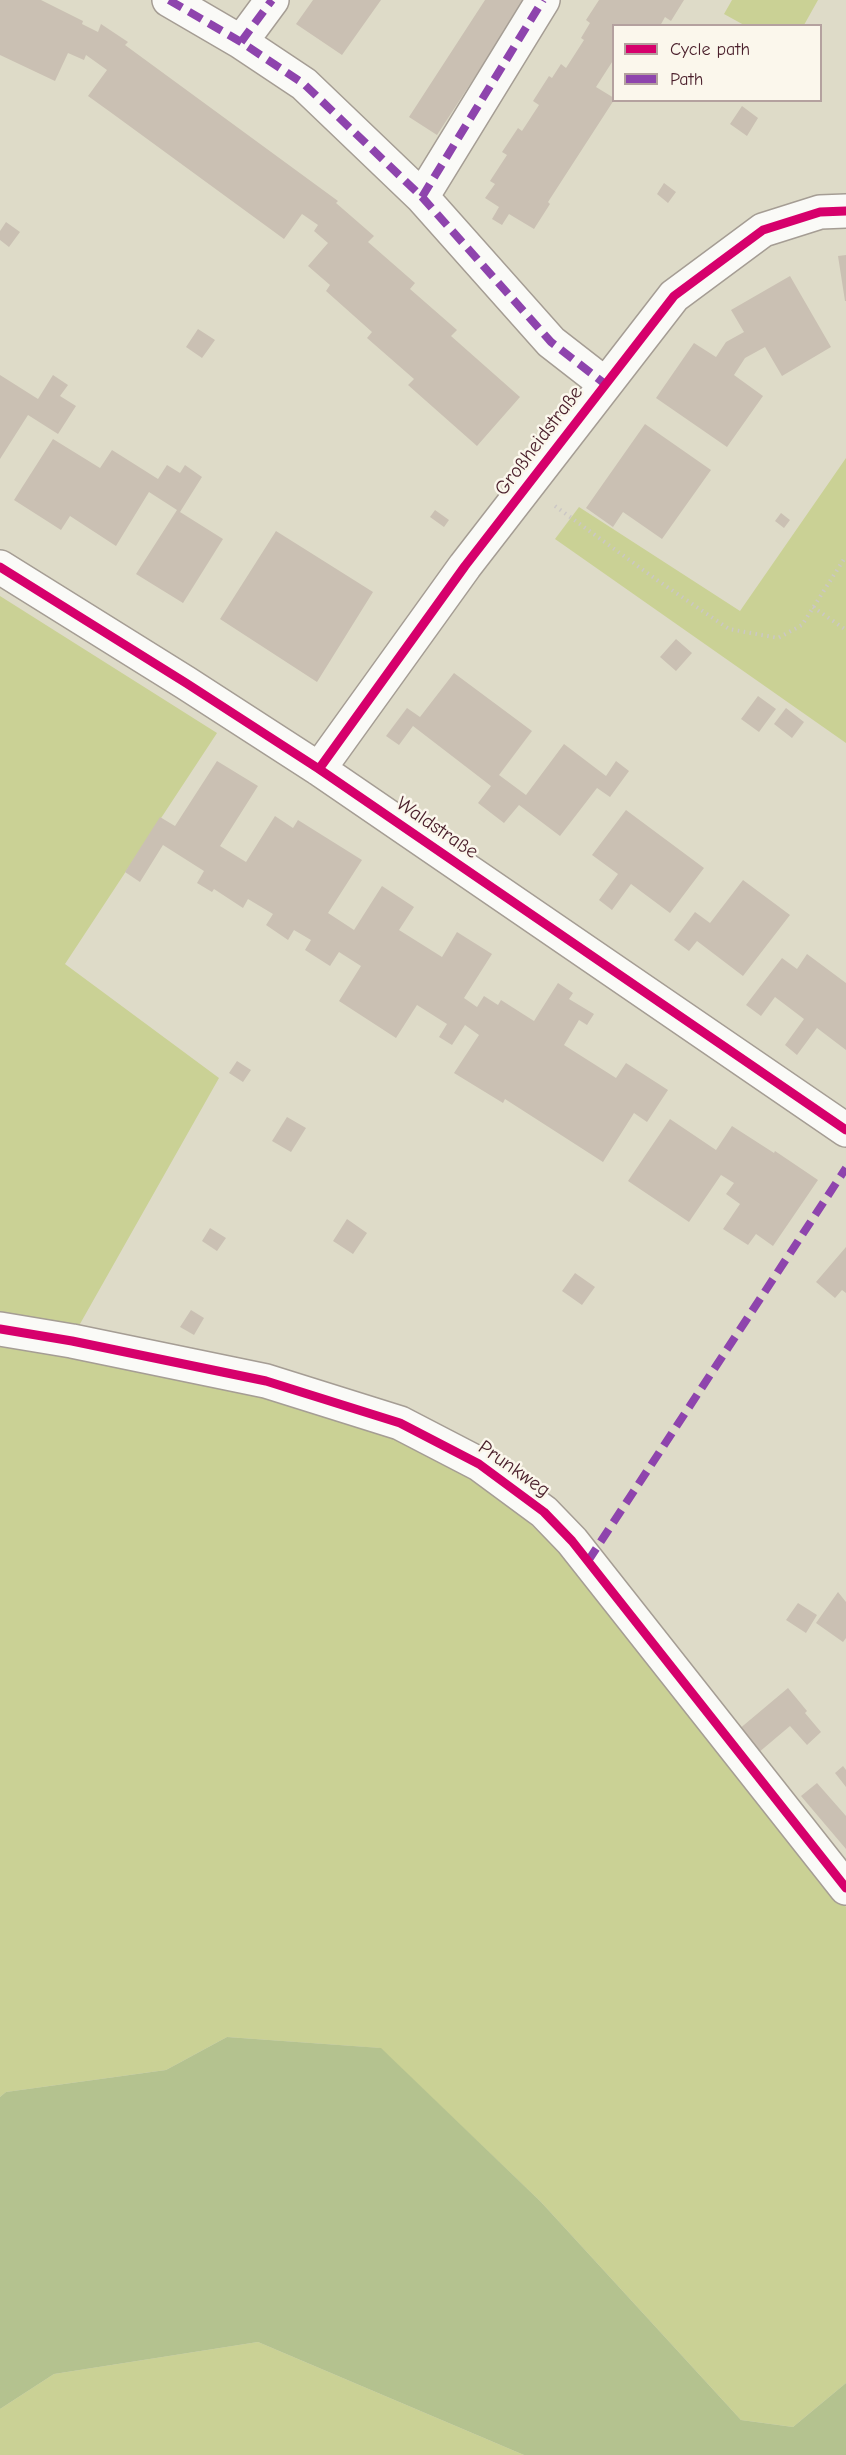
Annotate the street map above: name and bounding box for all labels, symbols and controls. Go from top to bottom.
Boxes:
legend [612,24,822,102]
text: Cycle path [670,39,750,60]
text: Path [670,69,703,90]
street label: Großheidstraße [490,381,588,501]
street label: Waldstraße [391,792,483,864]
street label: Prunkweg [473,1436,555,1502]

